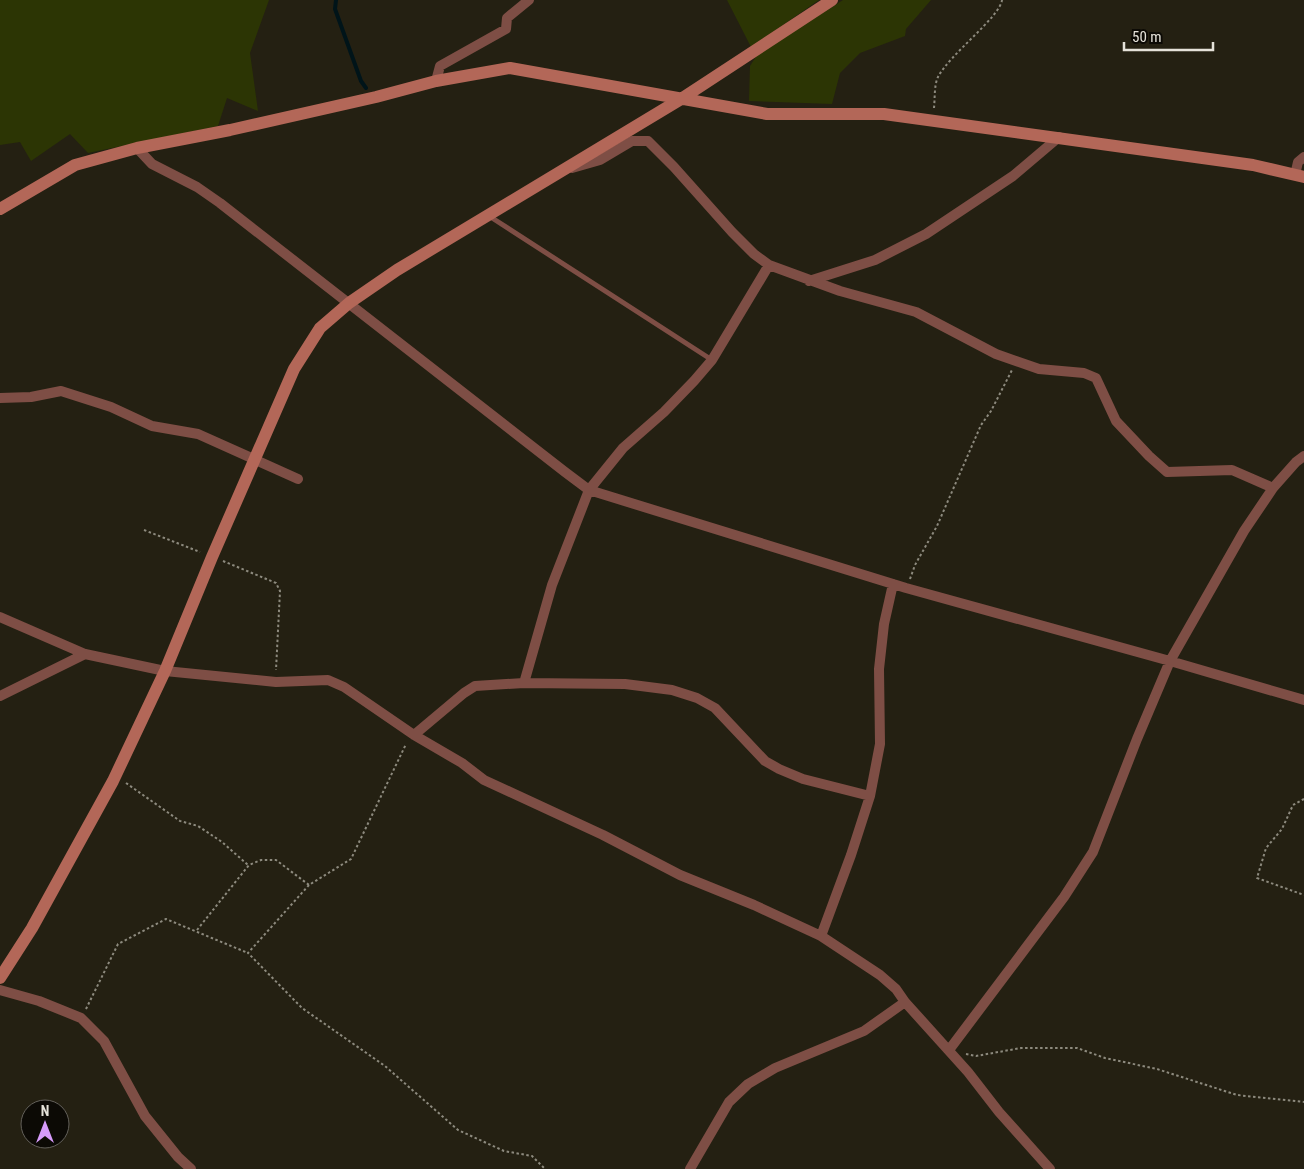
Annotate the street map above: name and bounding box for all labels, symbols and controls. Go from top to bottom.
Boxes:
scale bar [1124,20,1213,52]
text: 50 m [1132,28,1162,46]
north arrow [20,1099,70,1149]
text: N [41,1103,49,1119]

